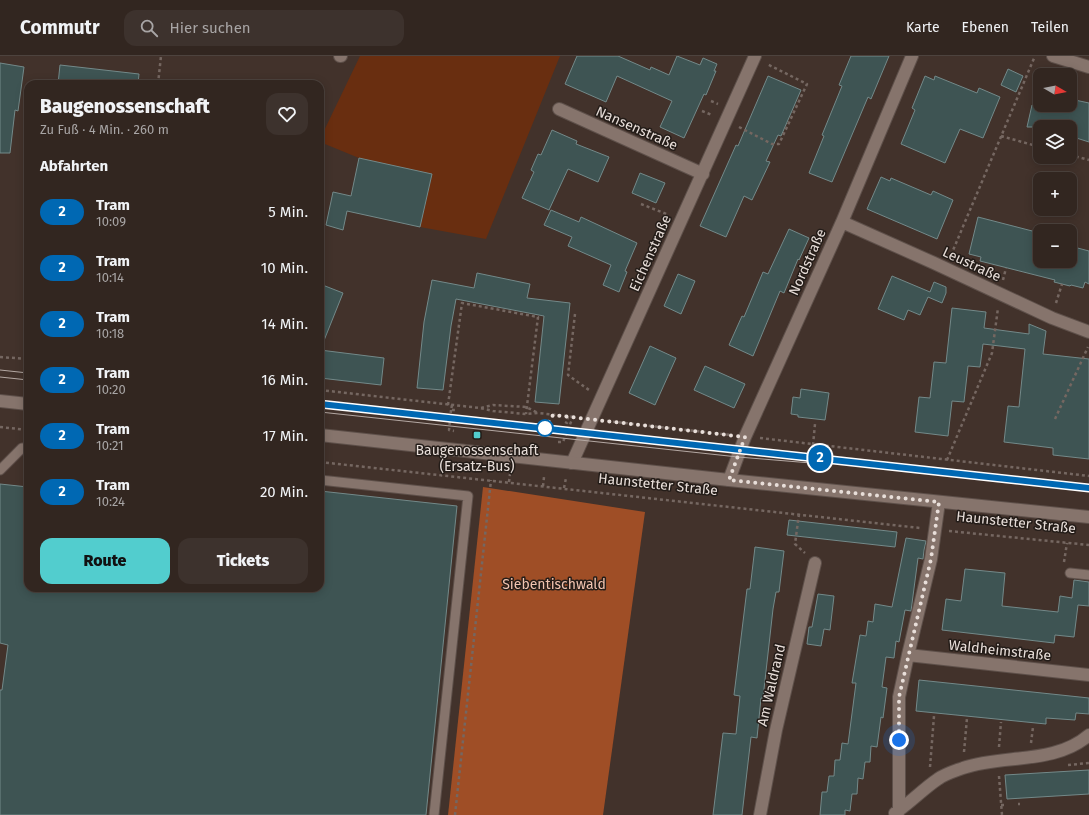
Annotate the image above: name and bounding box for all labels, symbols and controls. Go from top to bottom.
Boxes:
search box [124,10,404,46]
text: Commutr [20,16,100,39]
icon: search [138,17,160,39]
text: Hier suchen [170,19,251,37]
text: Karte [906,19,940,36]
text: Ebenen [962,19,1009,36]
text: Teilen [1031,19,1069,36]
north arrow [1033,68,1077,112]
map controls [1033,68,1077,268]
button: heart [266,93,308,135]
text: Baugenossenschaft [40,95,210,118]
street label: Nansenstraße [593,103,680,154]
button: layers [1033,120,1077,164]
text: Zu Fuß · 4 Min. · 260 m [40,122,169,137]
text: Abfahrten [40,157,108,175]
button: + [1033,172,1077,216]
text: Tram [96,196,130,214]
text: 2 [58,203,66,220]
text: 5 Min. [268,203,308,221]
street label: Eichenstraße [626,212,675,294]
text: 10:09 [96,214,126,229]
button: − [1033,224,1077,268]
street label: Nordstraße [785,226,830,298]
street label: Leustraße [940,244,1004,285]
text: Tram [96,252,130,270]
text: 2 [58,259,66,276]
text: 10 Min. [261,259,308,277]
text: 10:14 [96,270,124,285]
text: Tram [96,308,130,326]
text: 2 [58,315,66,332]
text: 14 Min. [261,315,308,333]
text: 10:18 [96,326,124,341]
text: Tram [96,364,130,382]
text: 2 [58,371,66,388]
text: 16 Min. [261,371,308,389]
text: 10:20 [96,382,126,397]
unlabelled marker [536,419,554,437]
text: Tram [96,420,130,438]
text: 2 [58,427,66,444]
text: 17 Min. [263,427,308,445]
marker: Baugenossenschaft (Ersatz-Bus) [472,430,482,440]
text: 10:21 [96,438,124,453]
place label: Baugenossenschaft (Ersatz-Bus) [416,442,539,475]
line badge: 2 [807,445,833,471]
text: 2 [816,449,824,466]
street label: Haunstetter Straße [597,470,719,499]
text: Tram [96,476,130,494]
text: 2 [58,483,66,500]
text: 20 Min. [260,483,308,501]
text: 10:24 [96,494,125,509]
street label: Haunstetter Straße [955,508,1077,537]
button: Route [40,538,170,584]
button: Tickets [178,538,308,584]
park label: Siebentischwald [502,576,606,593]
street label: Waldheimstraße [948,637,1052,664]
street label: Am Waldrand [754,642,789,728]
your location [889,730,909,750]

